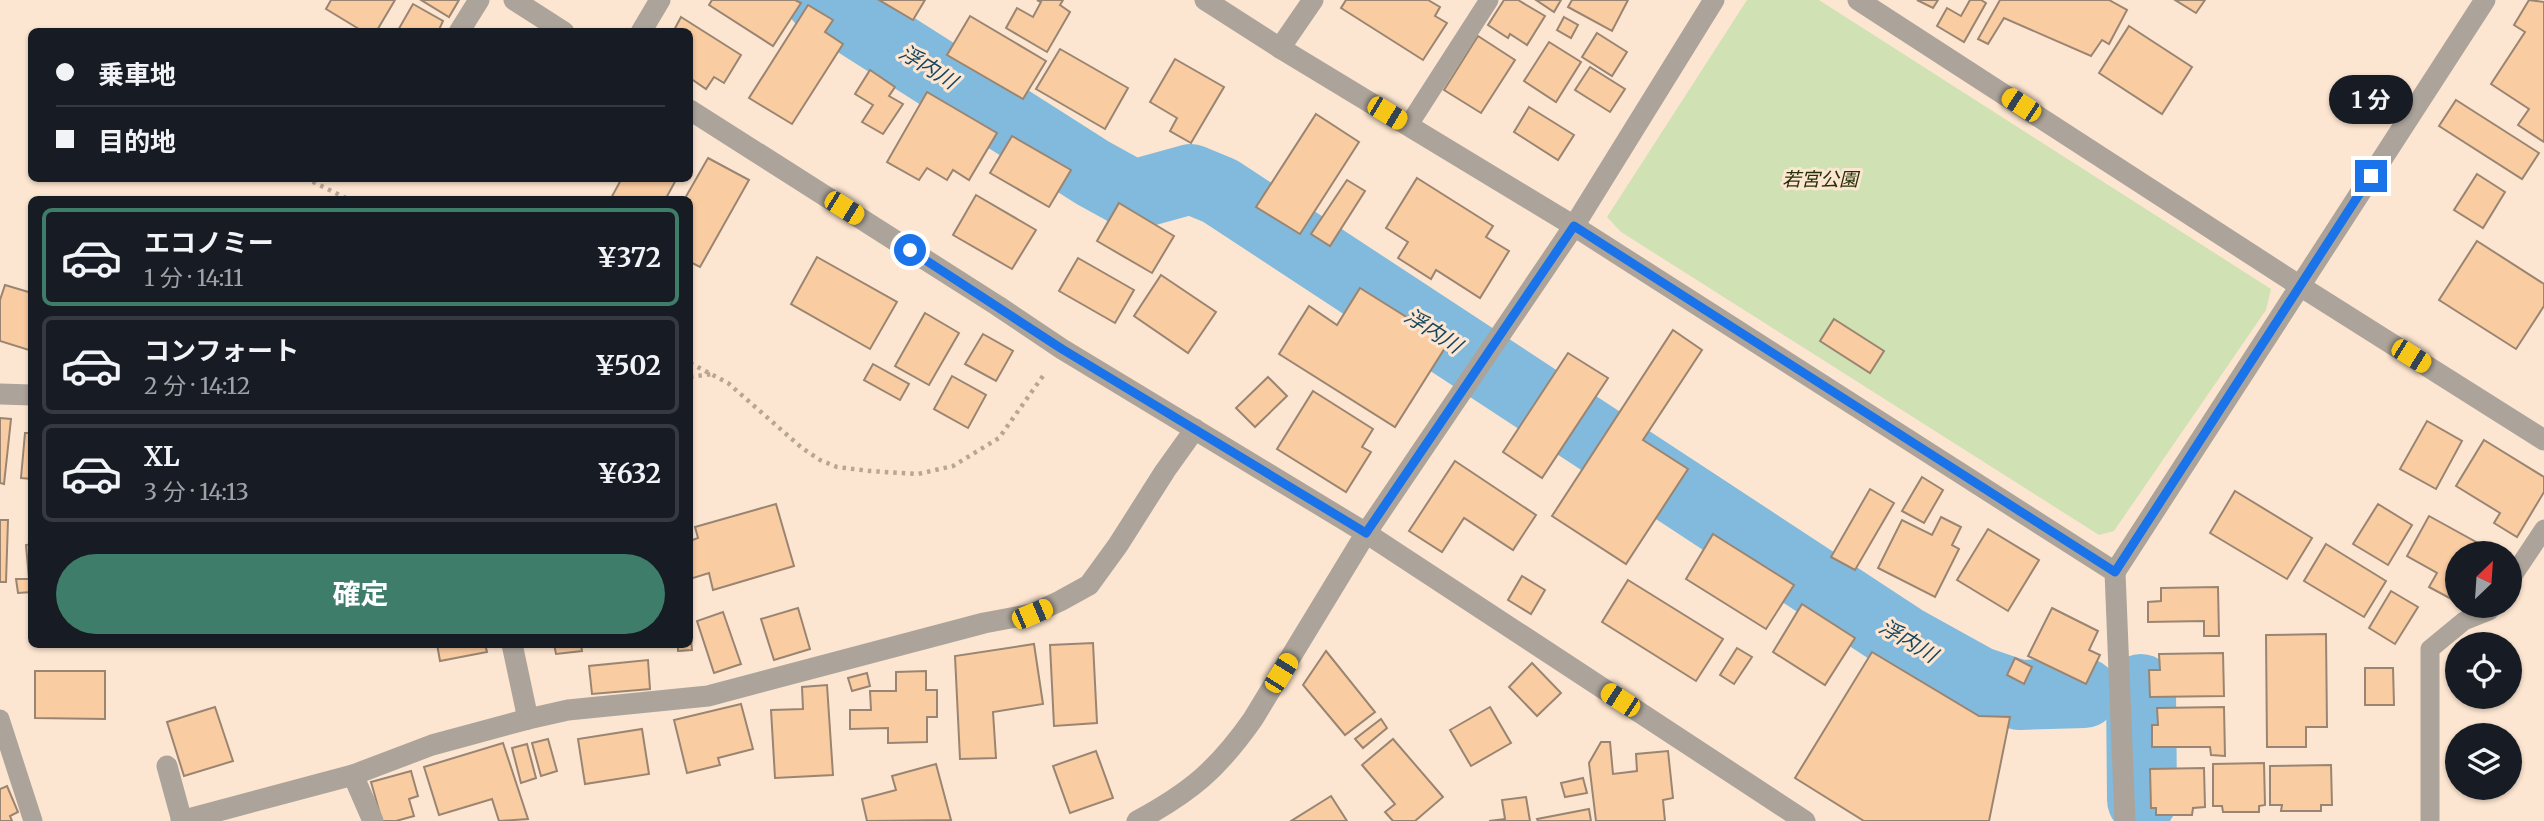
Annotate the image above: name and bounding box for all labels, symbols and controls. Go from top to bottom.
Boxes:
water label: 浮内川 [894,38,964,96]
text: 乗車地 [98,58,176,91]
callout: 1 分 [2329,74,2413,124]
car [1998,85,2045,125]
text: 1 分 [2351,85,2391,114]
car [1364,93,1411,133]
text: 目的地 [98,125,176,158]
route end [2355,160,2387,192]
park label: 若宮公園 [1782,167,1861,191]
car [821,188,868,228]
icon: car [60,226,123,289]
text: エコノミー [144,226,274,259]
route start [894,234,926,266]
text: ¥372 [597,241,661,274]
text: 1 分 · 14:11 [144,263,243,292]
water label: 浮内川 [1400,302,1469,360]
icon: car [60,334,123,397]
text: コンフォート [144,334,299,367]
car [2388,336,2435,376]
text: ¥502 [595,349,661,382]
text: 2 分 · 14:12 [144,371,250,400]
text: XL [144,440,180,473]
icon: car [60,442,123,505]
text: ¥632 [597,457,661,490]
text: 3 分 · 14:13 [144,477,249,506]
north arrow [2445,541,2522,618]
map controls [2445,541,2522,800]
button: 確定 [56,554,665,634]
car [1009,596,1056,632]
water label: 浮内川 [1874,613,1944,669]
button: locate [2445,632,2522,709]
car [1261,650,1302,696]
car [1597,680,1644,720]
button: layers [2445,723,2522,800]

